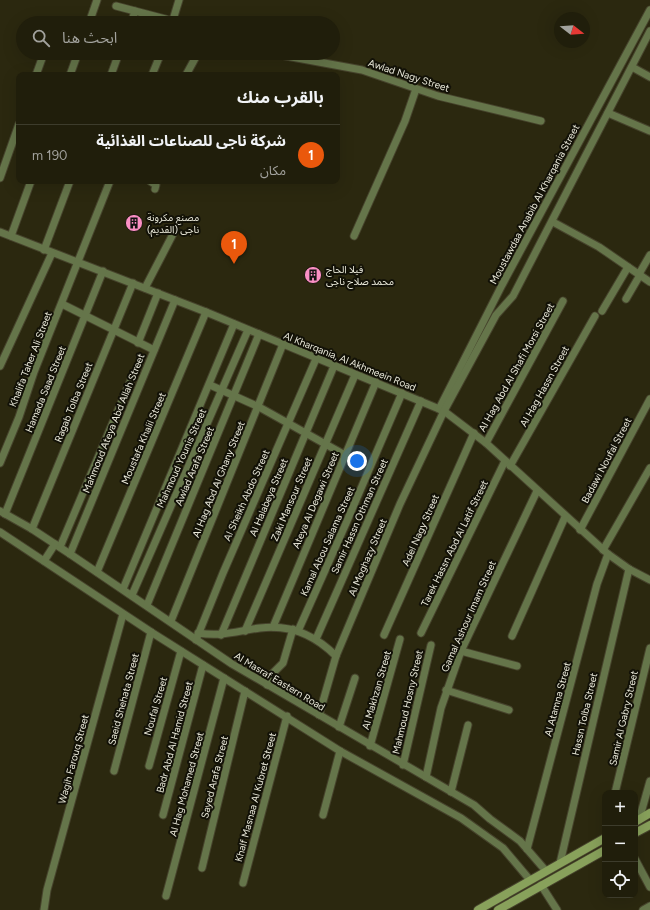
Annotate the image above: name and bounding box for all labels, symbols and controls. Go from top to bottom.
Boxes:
north arrow [554,12,590,48]
search box [16,16,340,60]
icon: search [30,27,52,49]
text: ابحث هنا [62,29,117,47]
street label: Awlad Nagy Street [367,56,451,95]
text: بالقرب منك [237,87,324,107]
street label: Moustawdaa Anabib Al Kharqania Street [487,122,582,287]
text: شركة ناجى للصناعات الغذائية [96,132,286,150]
text: 190 m [32,148,67,163]
text: 1 [308,148,314,163]
text: مكان [260,163,286,178]
place label: مصنع مكرونة ناجى (القديم) [147,211,200,237]
building icon: مصنع مكرونة ناجى (القديم) [124,213,144,233]
pin: 1 [221,231,247,264]
place label: فيلا الحاج محمد صلاح ناجى [326,263,394,289]
building icon: فيلا الحاج محمد صلاح ناجى [303,265,323,285]
street label: Al Hag Abd Al Shafi Morsi Street [476,300,557,434]
street label: Khalifa Taher Ali Street [6,309,55,409]
street label: Al Kharqania, Al Akhmeein Road [282,329,418,394]
street label: Al Hag Hassn Street [517,343,572,429]
street label: Hamada Saad Street [22,344,69,434]
street label: Mahmoud Ateya Abd Allah Street [79,351,148,495]
street label: Ragab Tolba Street [52,360,95,444]
street label: Moustafa Khalil Street [118,390,169,486]
street label: Mahmoud Younis Street [154,406,209,510]
street label: Badawi Noufal Street [578,415,635,505]
street label: Al Hag Abd Al Ghany Street [189,419,248,539]
street label: Awlad Arafa Street [172,425,217,508]
street label: Al Sheikh Abdo Street [220,447,273,543]
street label: Ateya Al Degawi Street [289,450,342,551]
your location [347,451,367,471]
street label: Zaki Mansour Street [268,455,315,543]
street label: Al Halabeya Street [246,456,291,538]
street label: Samir Hassn Othman Street [328,456,391,576]
street label: Tarek Hassn Abd Al Latif Street [418,478,491,609]
street label: Kamal Abou Salama Street [297,484,358,598]
street label: Adel Nagy Street [399,492,442,568]
street label: Al Moghazy Street [345,516,390,598]
street label: Gamal Ashour Imam Street [438,558,499,674]
street label: Al Masraf Eastern Road [232,649,328,714]
street label: Al Makhzan Street [359,649,394,731]
street label: Mahmoud Hosny Street [389,649,426,755]
street label: Saeid Shehata Street [105,652,142,746]
street label: Al Atamna Street [541,660,574,738]
street label: Samir Al Gabry Street [606,669,641,767]
street label: Hassn Tolba Street [569,671,600,757]
street label: Noufal Street [141,675,170,737]
street label: Badr Abd Al Hamid Street [153,680,196,794]
street label: Wagih Farouq Street [55,713,92,805]
street label: Al Hag Mohamed Street [166,730,207,838]
street label: Khalf Masnaa Al Kubret Street [232,731,279,863]
street label: Sayed Arafa Street [198,734,231,820]
map controls [602,790,638,898]
button: + [602,790,638,826]
button: − [602,826,638,862]
button: locate [602,862,638,898]

